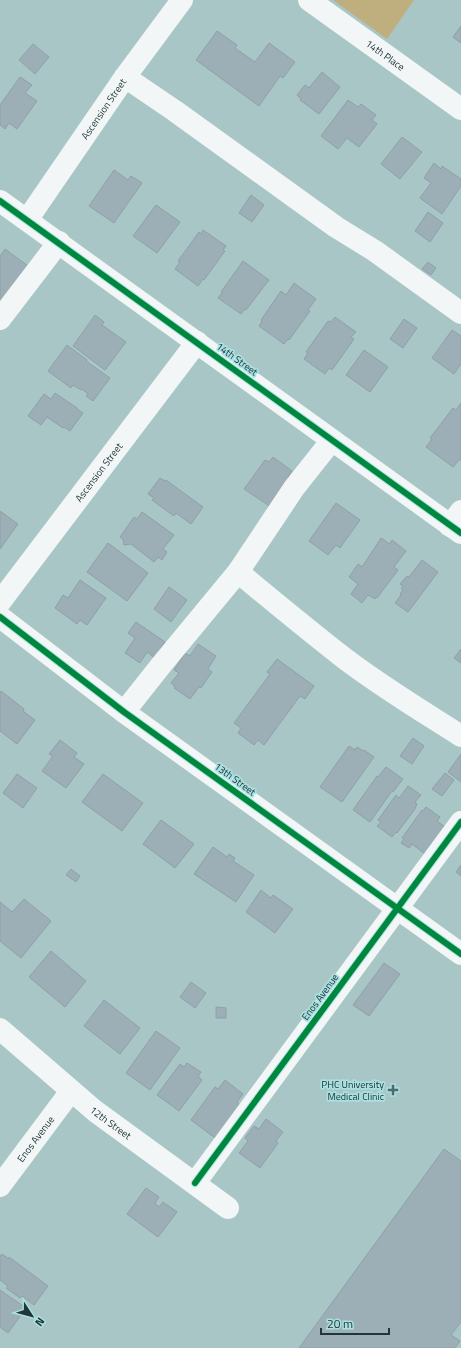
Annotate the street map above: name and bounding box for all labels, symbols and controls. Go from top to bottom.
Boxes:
street label: 14th Place [363,36,408,74]
street label: Ascension Street [77,75,130,142]
street label: 14th Street [213,339,261,379]
street label: Ascension Street [71,439,126,505]
street label: 13th Street [211,759,259,799]
street label: Enos Avenue [298,971,342,1023]
place label: PHC University Medical Clinic [321,1077,384,1104]
marker: PHC University Medical Clinic [387,1084,399,1096]
street label: 12th Street [87,1102,135,1143]
street label: Enos Avenue [13,1112,58,1165]
north arrow [12,1296,52,1336]
scale bar [321,1310,389,1336]
text: N [31,1314,49,1330]
text: 20 m [327,1314,353,1333]

